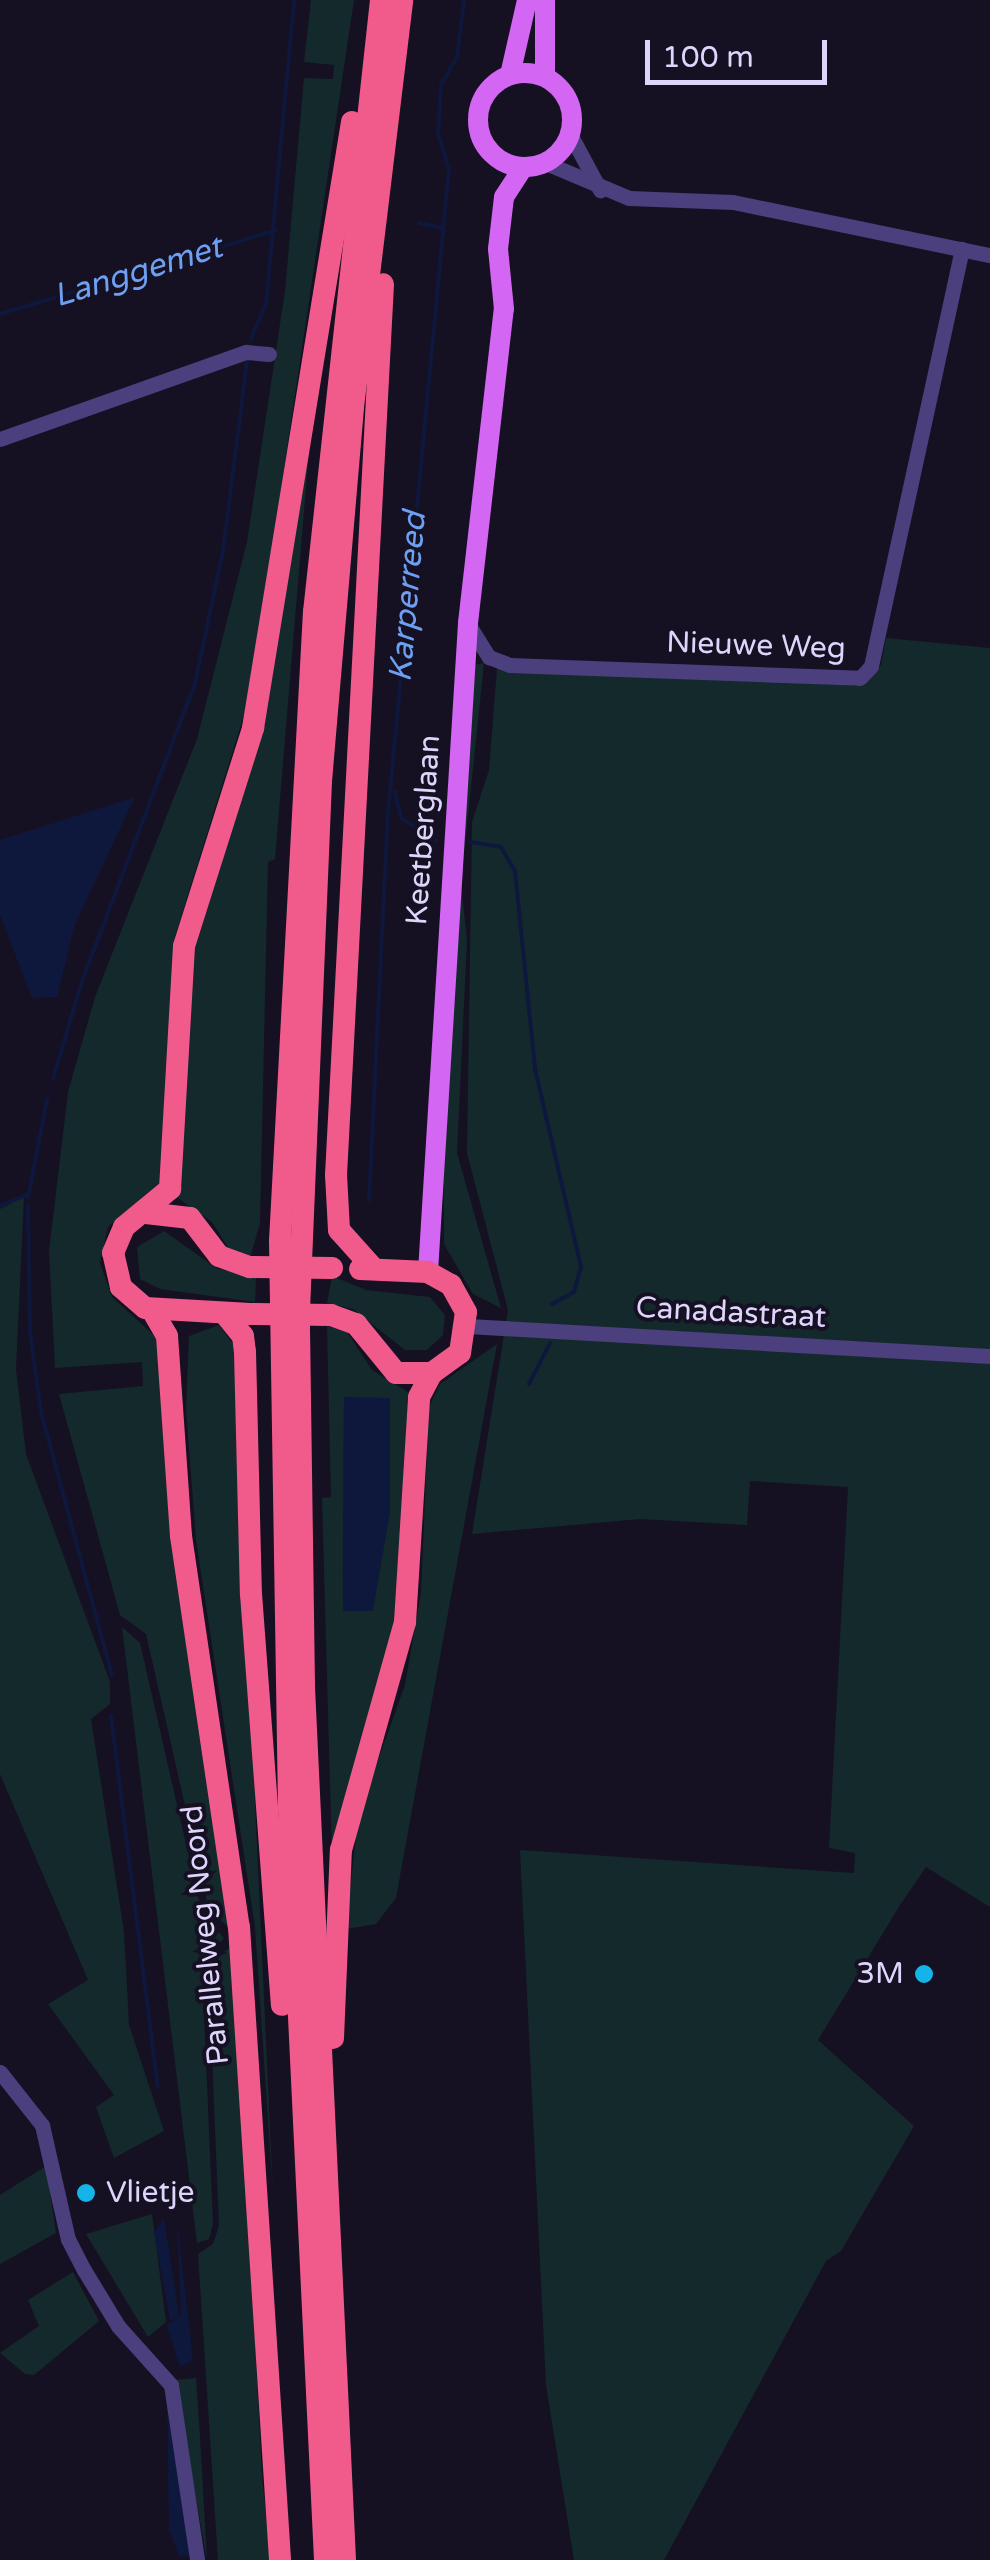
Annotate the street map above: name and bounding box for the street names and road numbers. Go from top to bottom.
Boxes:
street label: Nieuwe Weg [666,625,846,667]
street label: Keetberglaan [399,734,449,926]
street label: Canadastraat [635,1290,827,1336]
street label: Parallelweg Noord [174,1803,238,2067]

